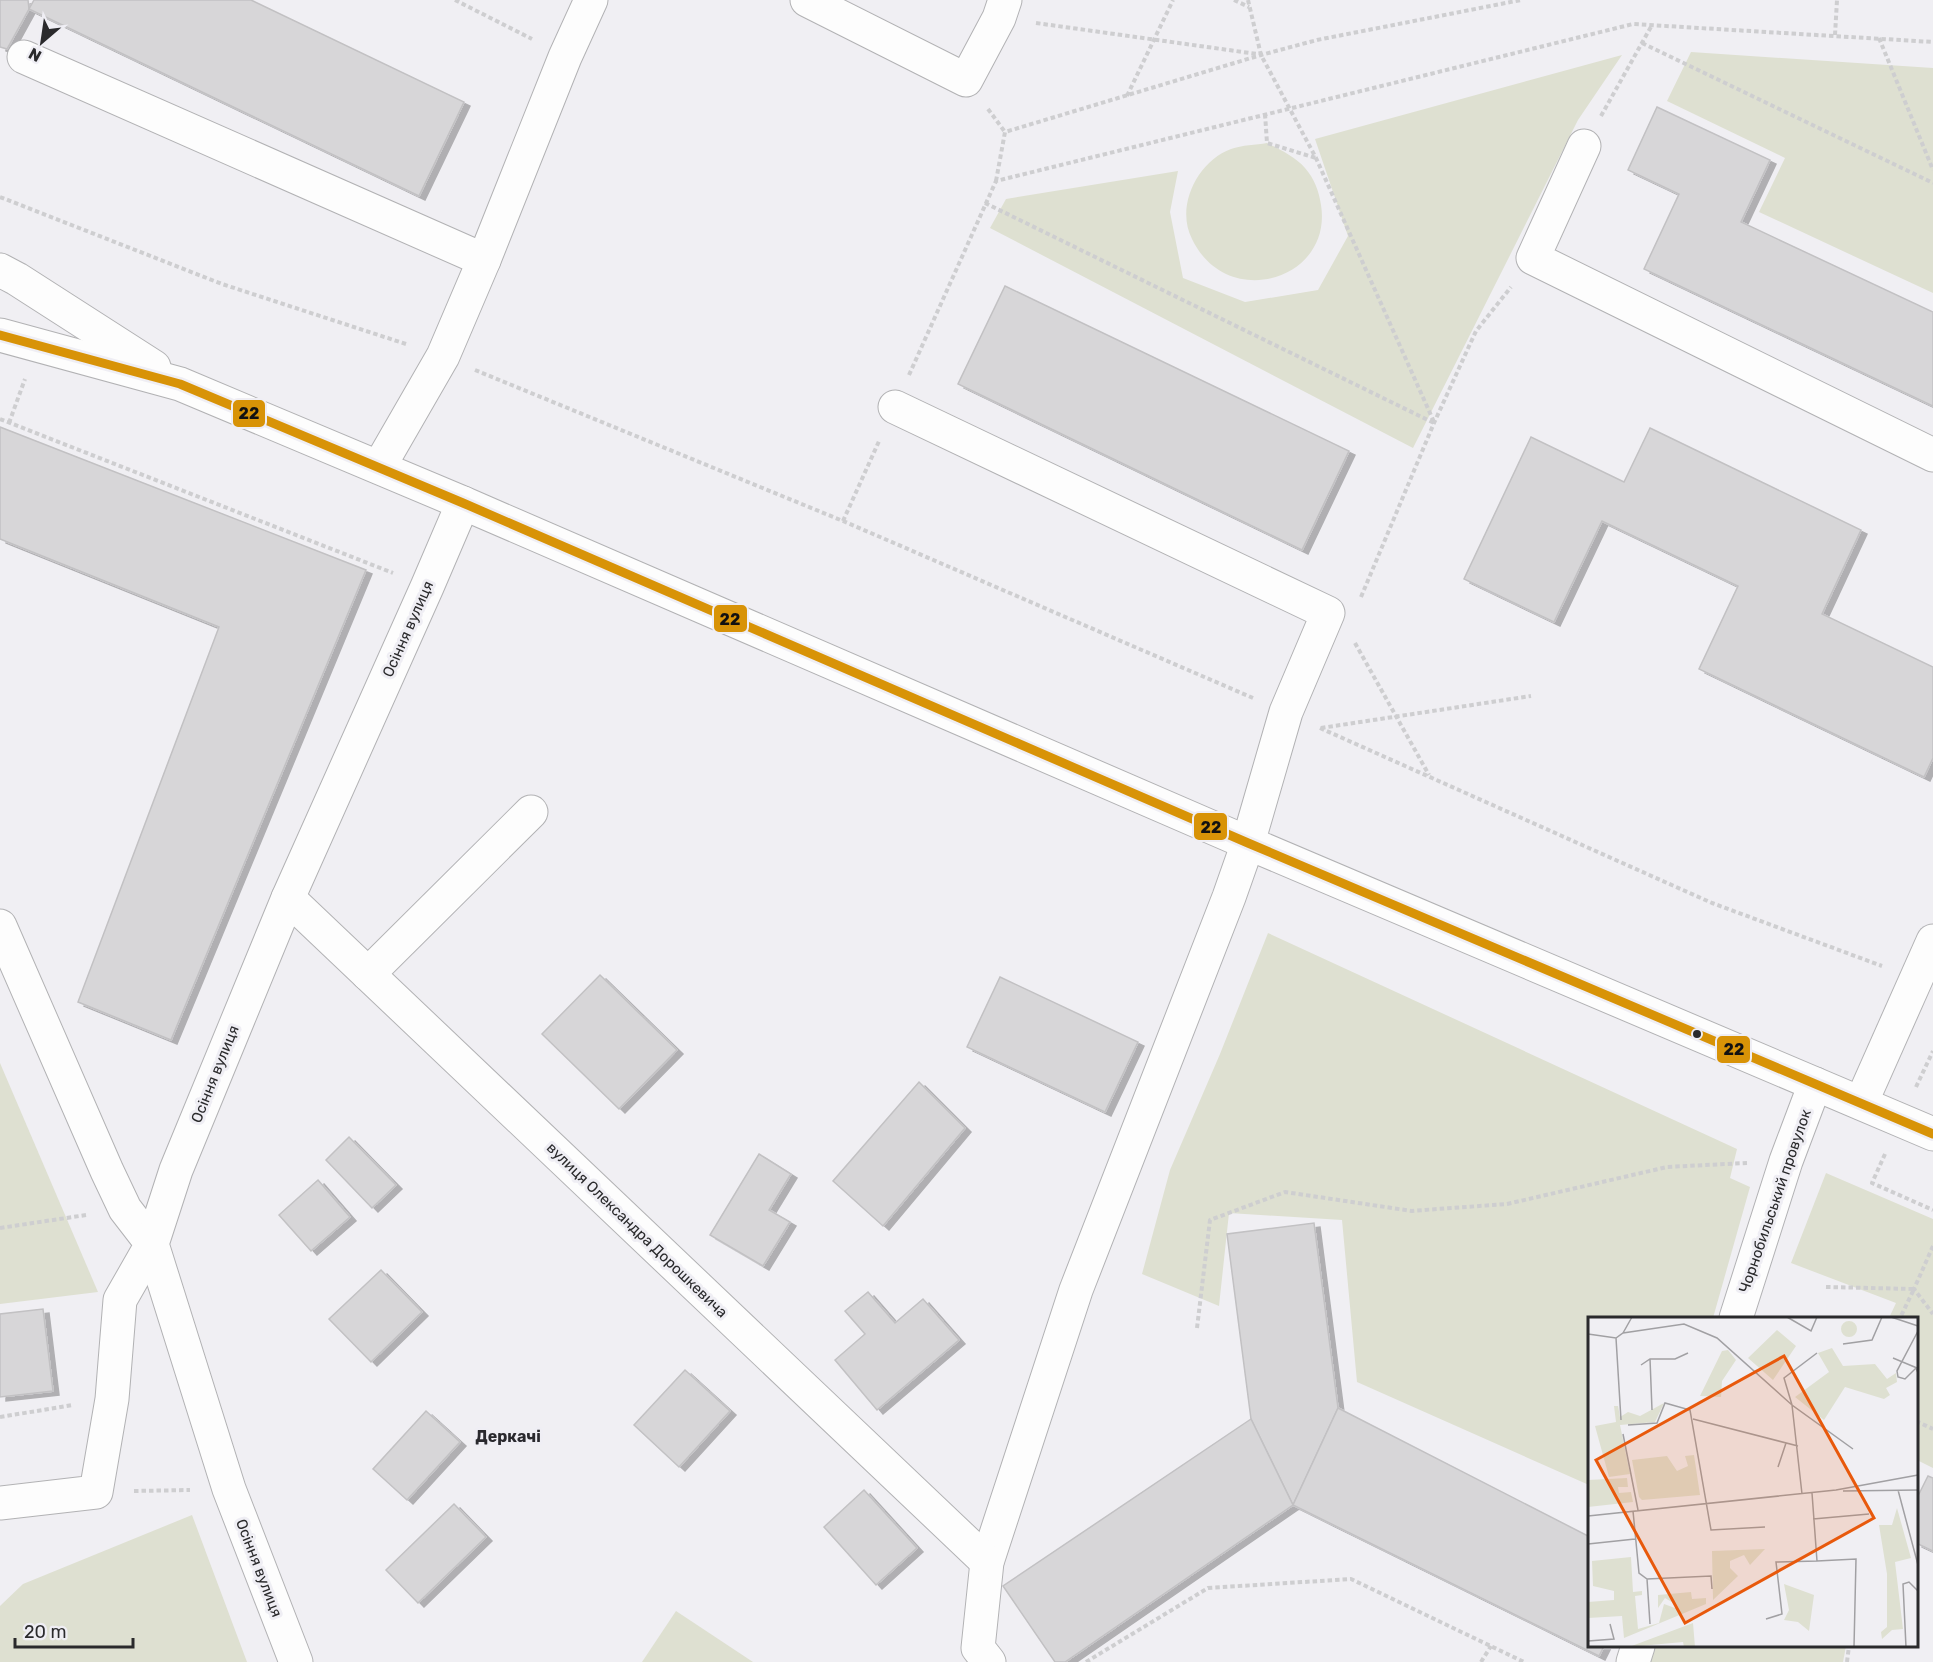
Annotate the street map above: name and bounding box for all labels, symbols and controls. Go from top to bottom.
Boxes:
north arrow [12,12,72,72]
text: N [25,44,45,66]
line badge: 22 [232,399,266,428]
text: 22 [239,404,259,423]
street label: Осіння вулиця [379,578,437,680]
line badge: 22 [713,604,748,633]
text: 22 [720,610,740,629]
line badge: 22 [1193,812,1228,841]
text: 22 [1201,818,1221,837]
street label: Осіння вулиця [187,1023,243,1125]
unlabelled marker [1691,1028,1703,1040]
line badge: 22 [1716,1035,1751,1064]
text: 22 [1724,1040,1744,1059]
street label: Чорнобильський провулок [1735,1107,1815,1295]
street label: вулиця Олександра Дорошкевича [543,1139,731,1321]
inset map [1588,1317,1918,1647]
district label: Деркачі [475,1427,541,1446]
street label: Осіння вулиця [232,1516,286,1620]
scale bar [15,1611,134,1649]
text: 20 m [24,1621,66,1643]

